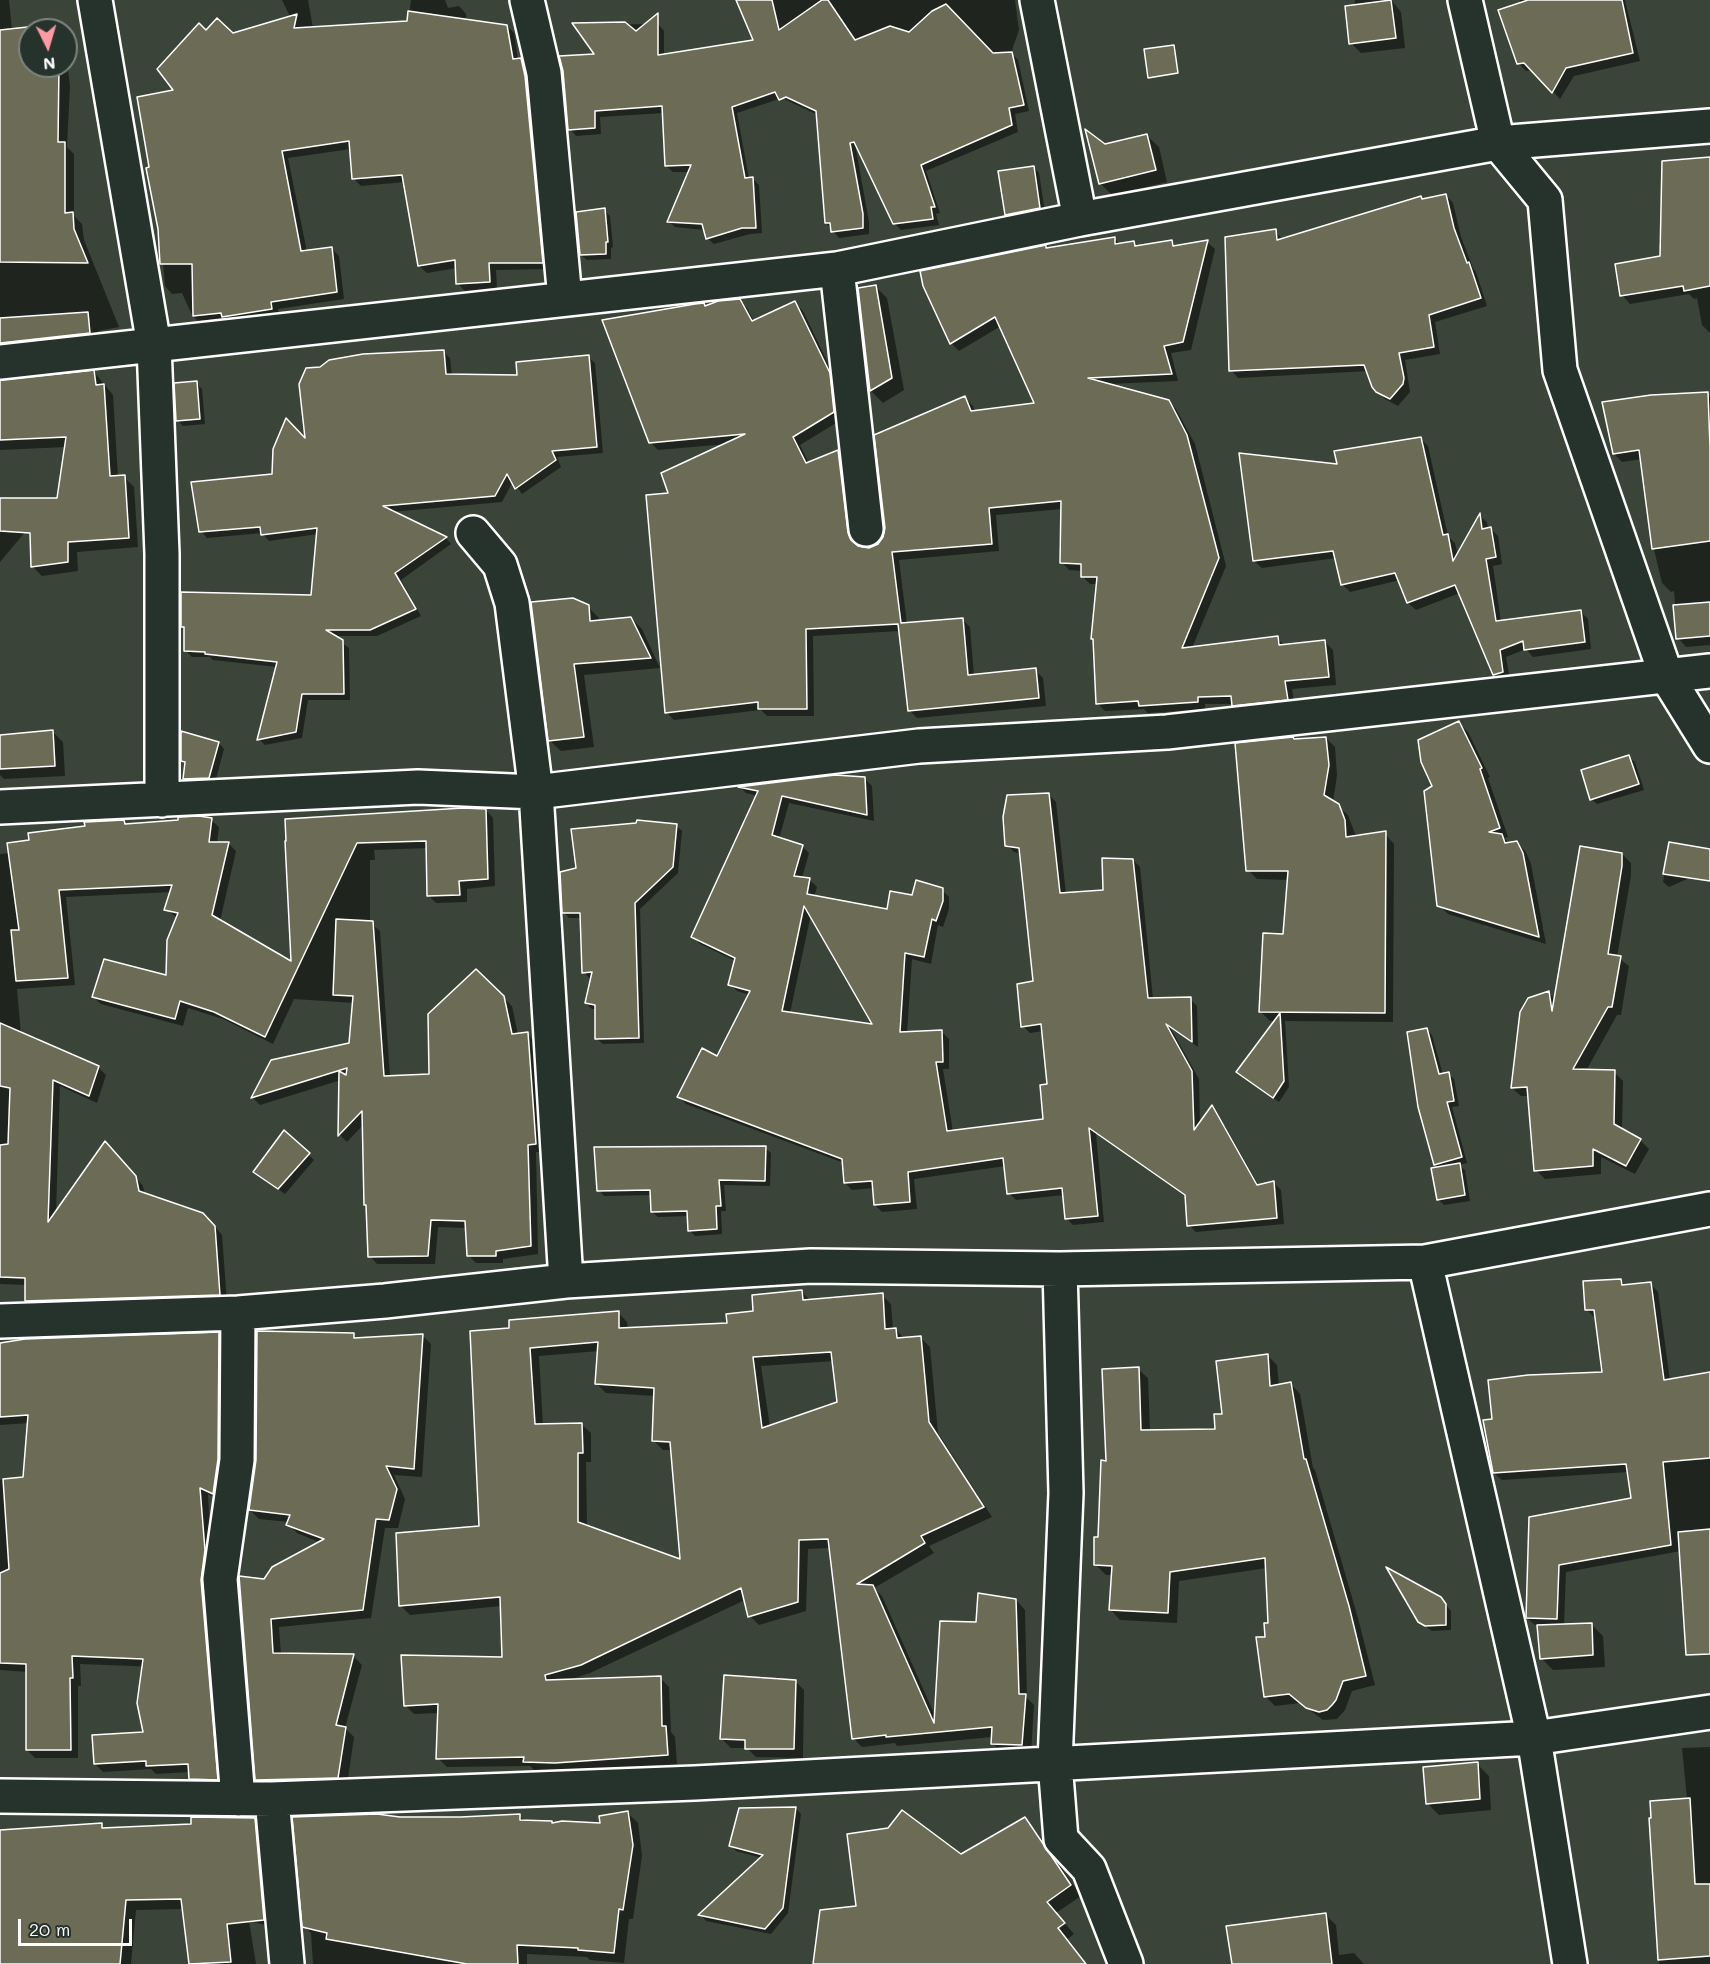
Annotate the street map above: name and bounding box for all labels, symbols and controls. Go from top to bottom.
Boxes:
north arrow [18,18,78,78]
text: N [42,53,56,75]
scale bar [21,1907,135,1945]
text: 20 m [29,1917,70,1941]

